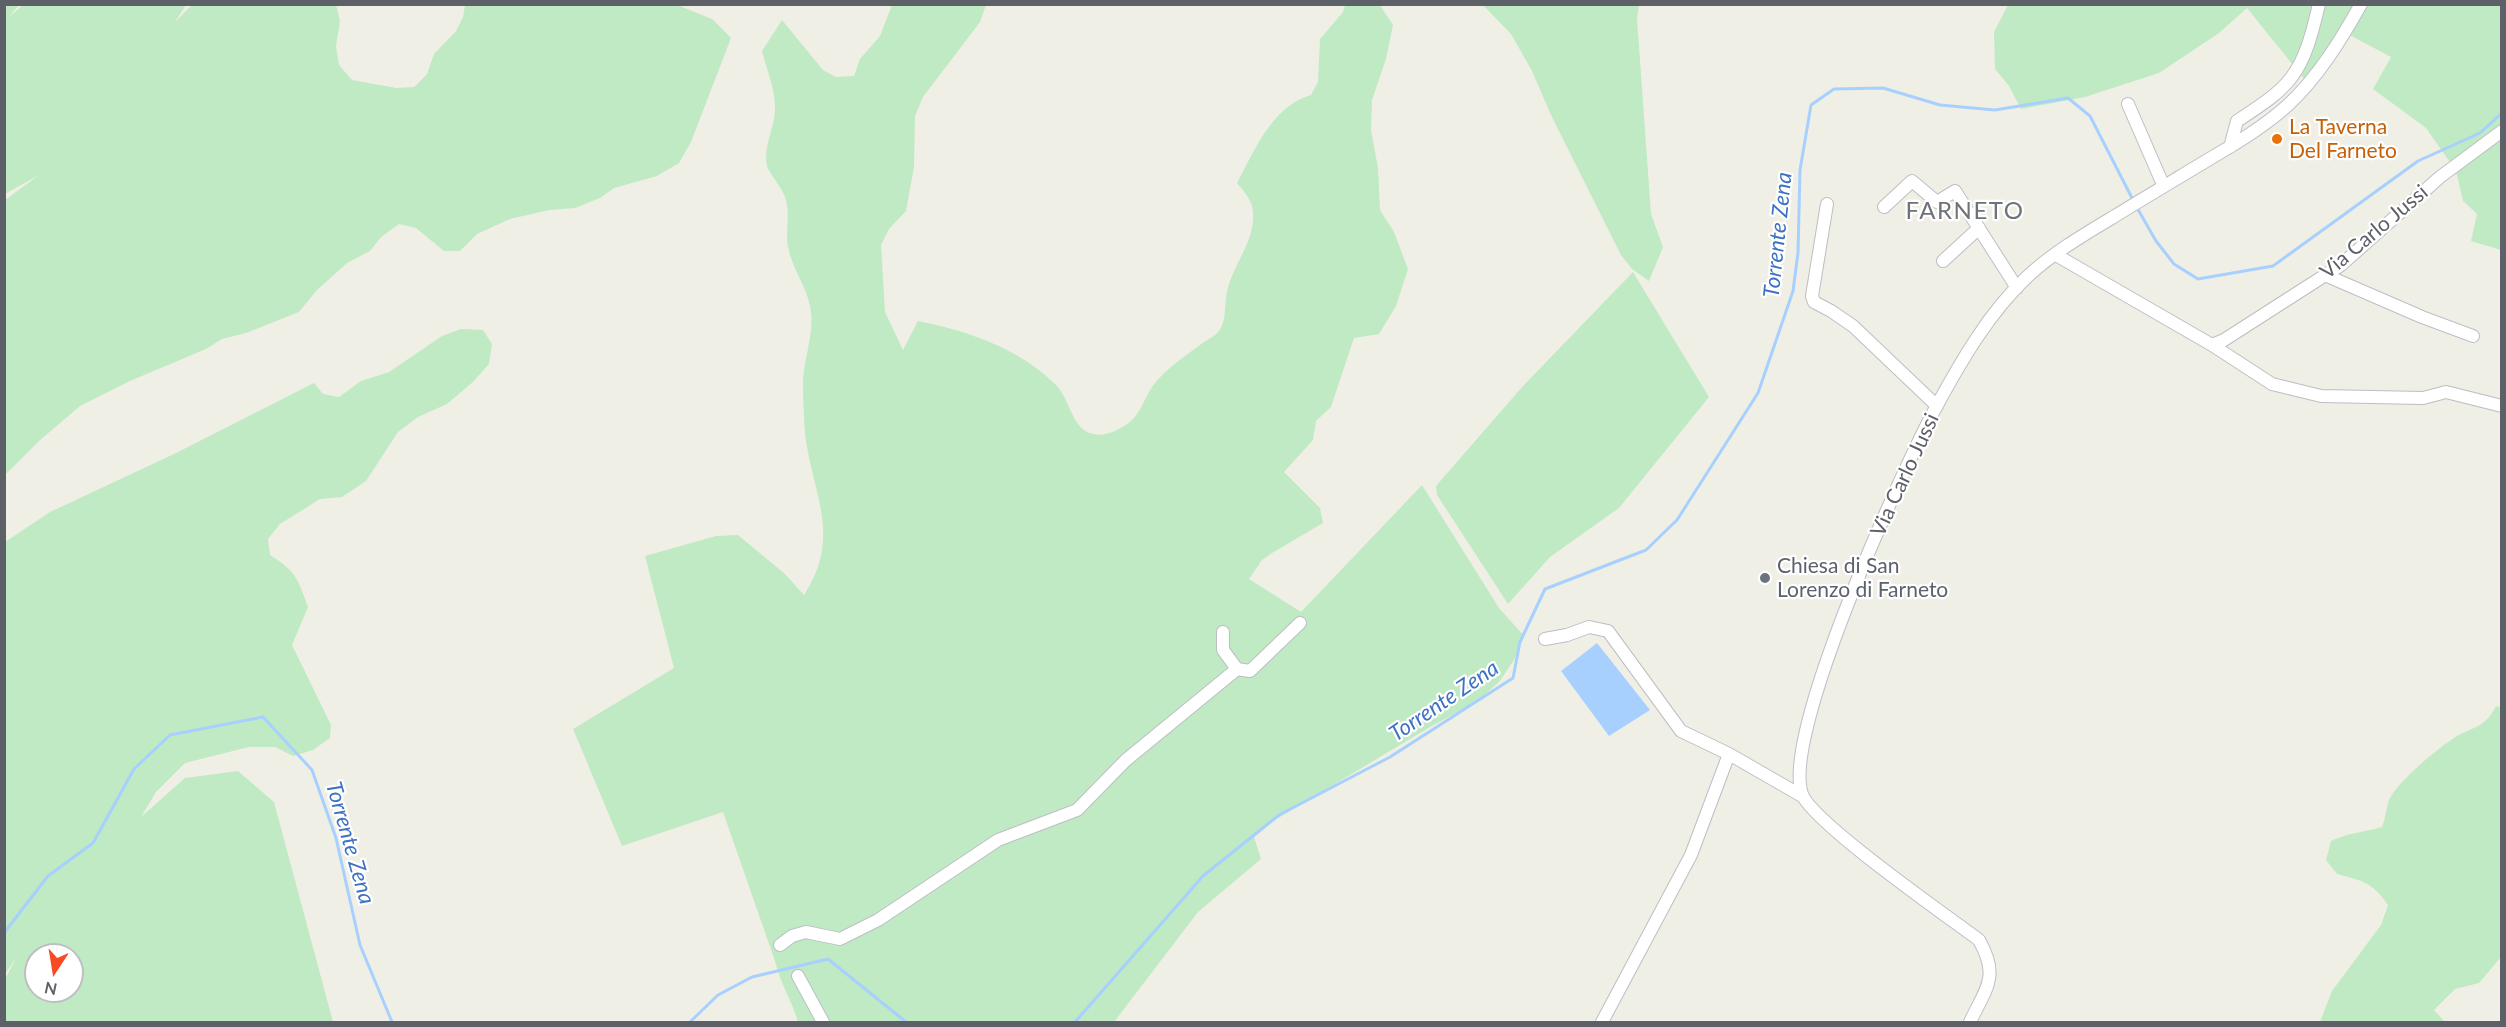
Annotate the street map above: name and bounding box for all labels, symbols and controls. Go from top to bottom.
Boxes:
place label: La Taverna Del Farneto [2289,114,2397,164]
marker: La Taverna Del Farneto [2270,132,2284,146]
water label: Torrente Zena [1758,171,1798,299]
street label: Via Carlo Jussi [2315,180,2433,284]
district label: FARNETO [1906,197,2024,225]
street label: Via Carlo Jussi [1865,409,1945,541]
place label: Chiesa di San Lorenzo di Farneto [1777,553,1948,603]
marker: Chiesa di San Lorenzo di Farneto [1758,571,1772,585]
water label: Torrente Zena [1384,655,1504,747]
water label: Torrente Zena [320,779,380,907]
north arrow [24,943,84,1003]
text: N [43,979,59,1000]

